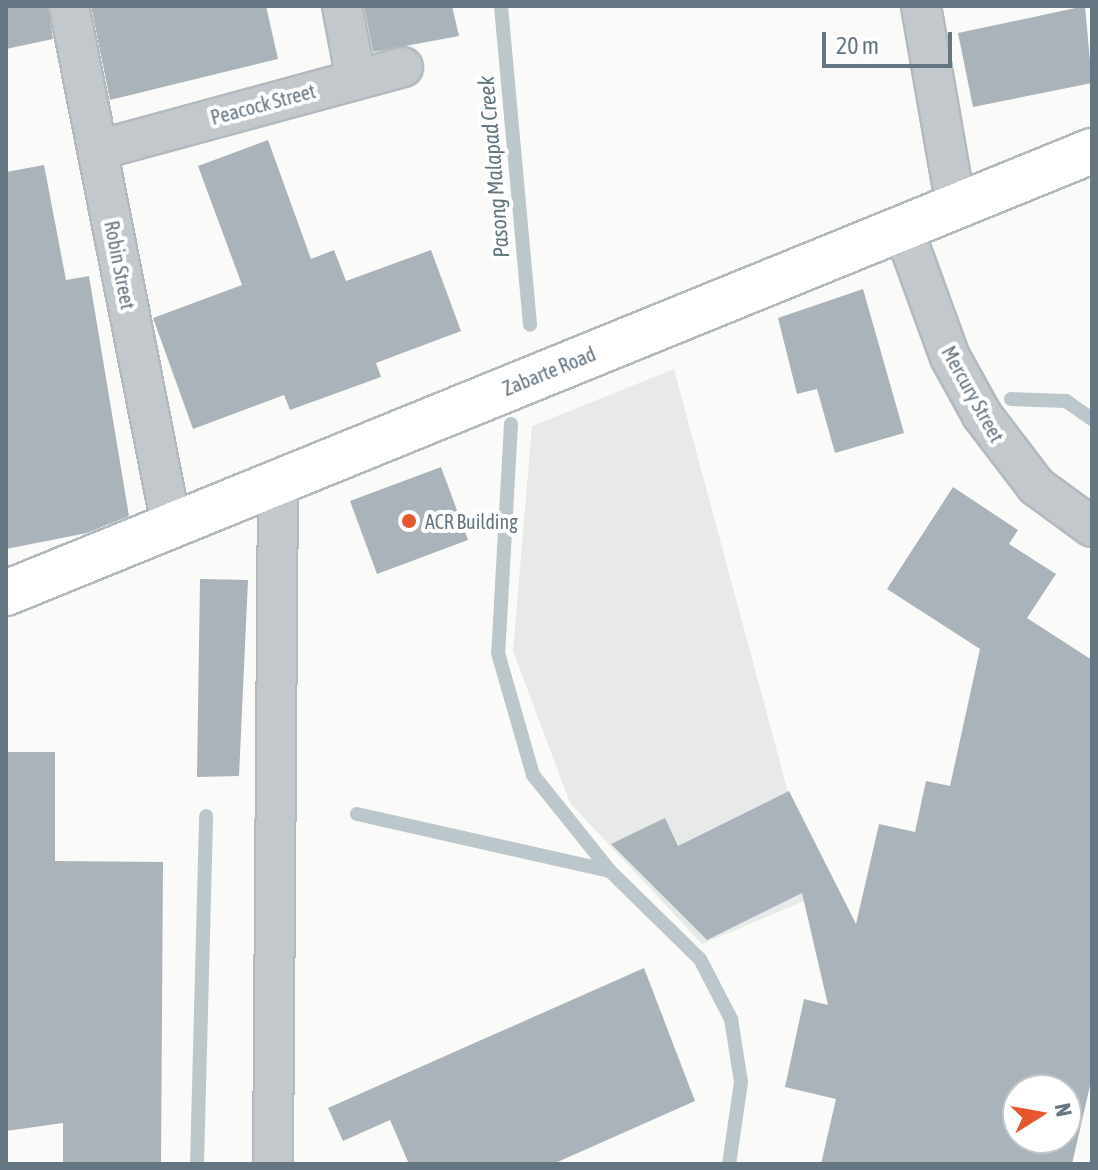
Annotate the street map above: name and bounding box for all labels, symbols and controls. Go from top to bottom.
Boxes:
scale bar [826,16,956,66]
text: 20 m [836,32,879,59]
water label: Pasong Malapad Creek [473,75,515,259]
street label: Peacock Street [208,78,318,130]
street label: Robin Street [100,219,140,311]
street label: Zabarte Road [499,341,599,401]
street label: Mercury Street [937,342,1009,446]
place label: ACR Building [425,509,518,533]
marker: ACR Building [400,512,418,530]
north arrow [1002,1074,1082,1154]
text: N [1050,1101,1078,1119]

